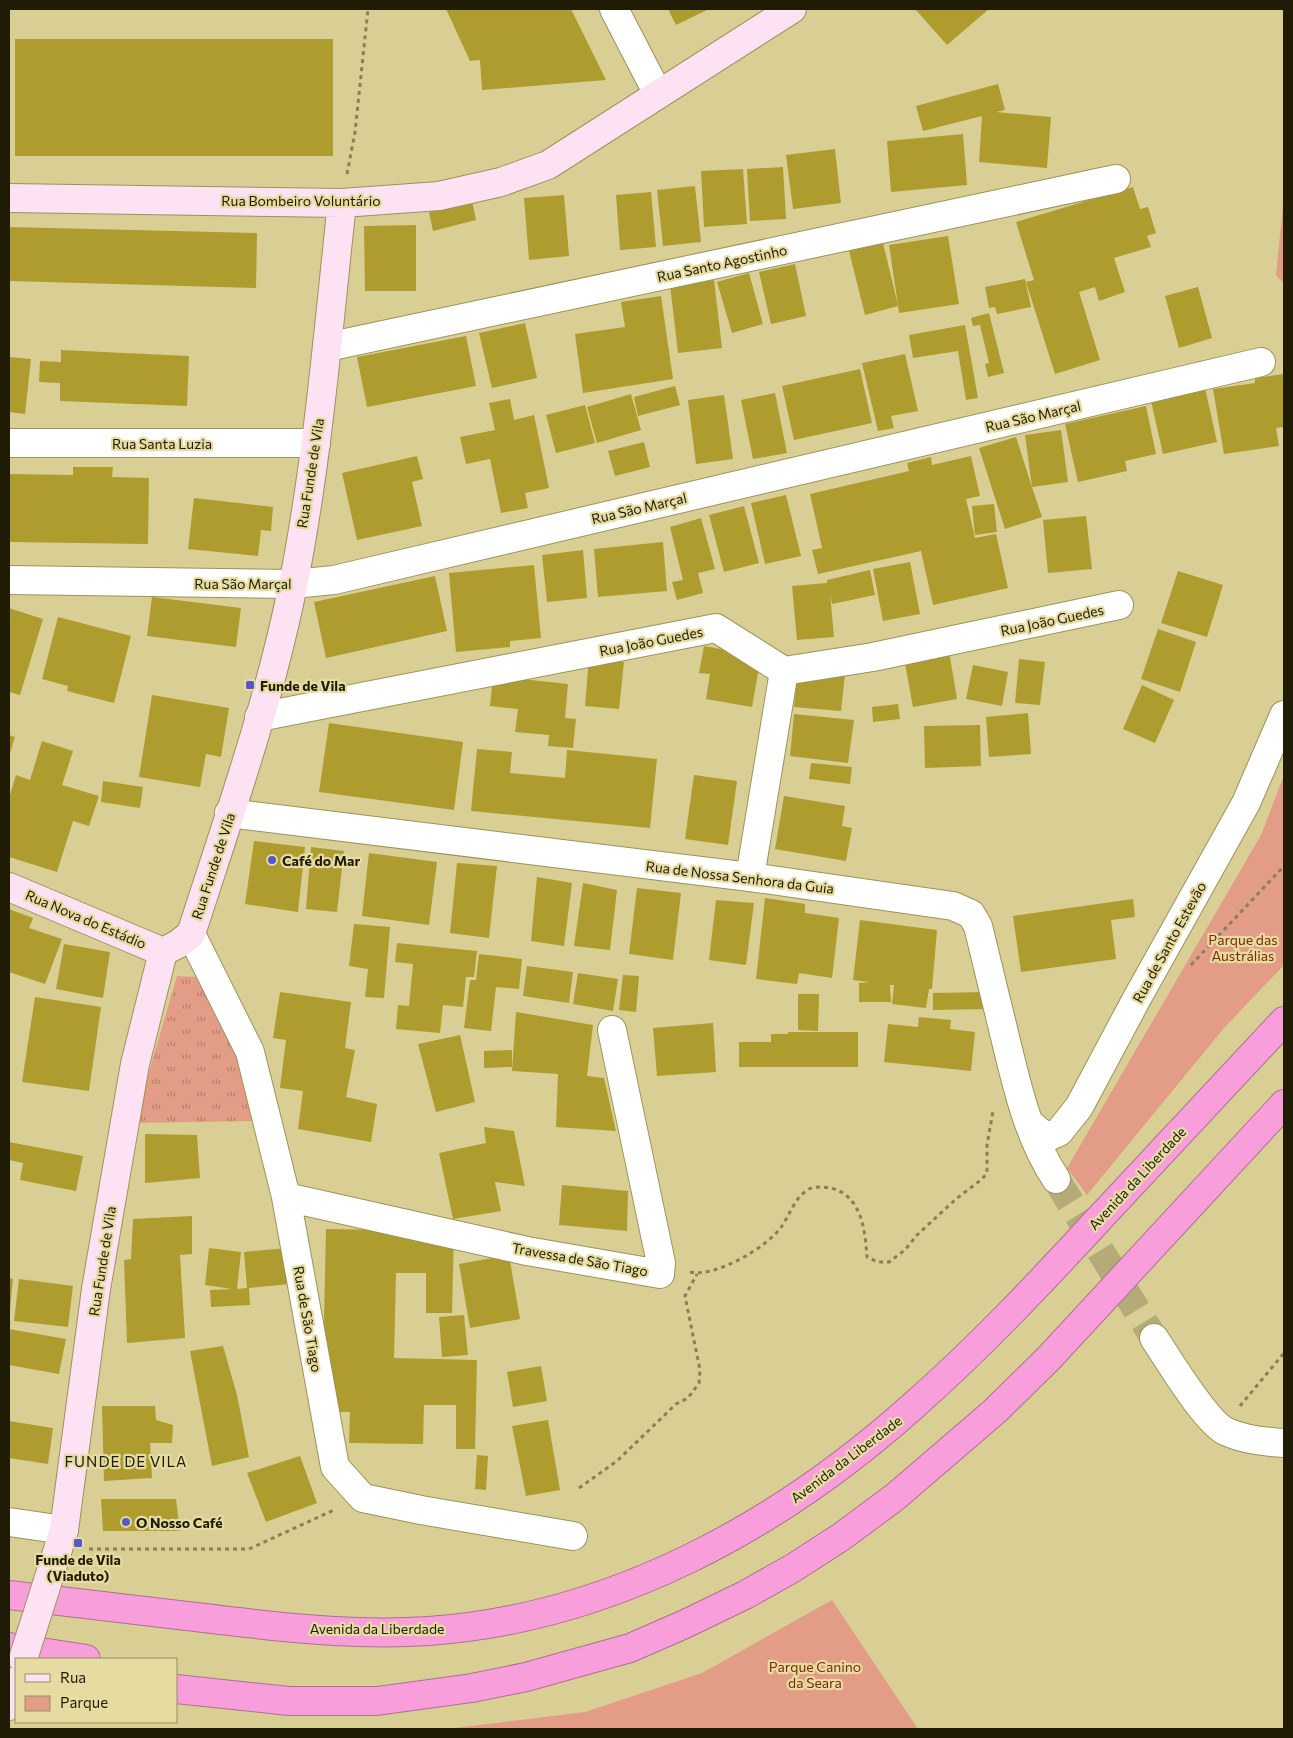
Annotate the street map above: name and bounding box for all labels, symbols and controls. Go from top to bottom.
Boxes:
street label: Rua Bombeiro Voluntário [221,192,381,209]
street label: Rua Santo Agostinho [655,241,789,285]
street label: Rua São Marçal [984,397,1082,435]
street label: Rua Funde de Vila [293,417,327,529]
street label: Rua Santa Luzia [112,435,212,452]
street label: Rua São Marçal [590,489,688,527]
street label: Rua São Marçal [194,575,292,592]
street label: Rua João Guedes [999,601,1105,639]
street label: Rua João Guedes [598,623,704,659]
place label: Funde de Vila [260,677,346,694]
marker: Funde de Vila [244,679,256,691]
street label: Rua Funde de Vila [188,811,238,921]
place label: Café do Mar [282,852,360,869]
marker: Café do Mar [266,854,278,866]
street label: Rua de Nossa Senhora da Guia [645,857,835,897]
street label: Rua de Santo Estevão [1129,879,1209,1005]
street label: Rua Nova do Estádio [23,886,149,952]
park label: Parque das Austrálias [1208,931,1278,964]
street label: Avenida da Liberdade [1085,1123,1189,1233]
street label: Rua Funde de Vila [85,1205,119,1317]
street label: Travessa de São Tiago [511,1239,649,1279]
street label: Rua de São Tiago [290,1265,326,1373]
street label: Avenida da Liberdade [787,1412,905,1506]
district label: FUNDE DE VILA [65,1452,187,1470]
place label: O Nosso Café [136,1514,223,1531]
marker: O Nosso Café [120,1516,132,1528]
marker: Funde de Vila (Viaduto) [72,1537,84,1549]
place label: Funde de Vila (Viaduto) [35,1551,121,1584]
street label: Avenida da Liberdade [310,1620,444,1637]
legend [15,1658,178,1723]
park label: Parque Canino da Seara [769,1658,861,1691]
text: Rua [60,1668,86,1686]
text: Parque [60,1693,108,1711]

